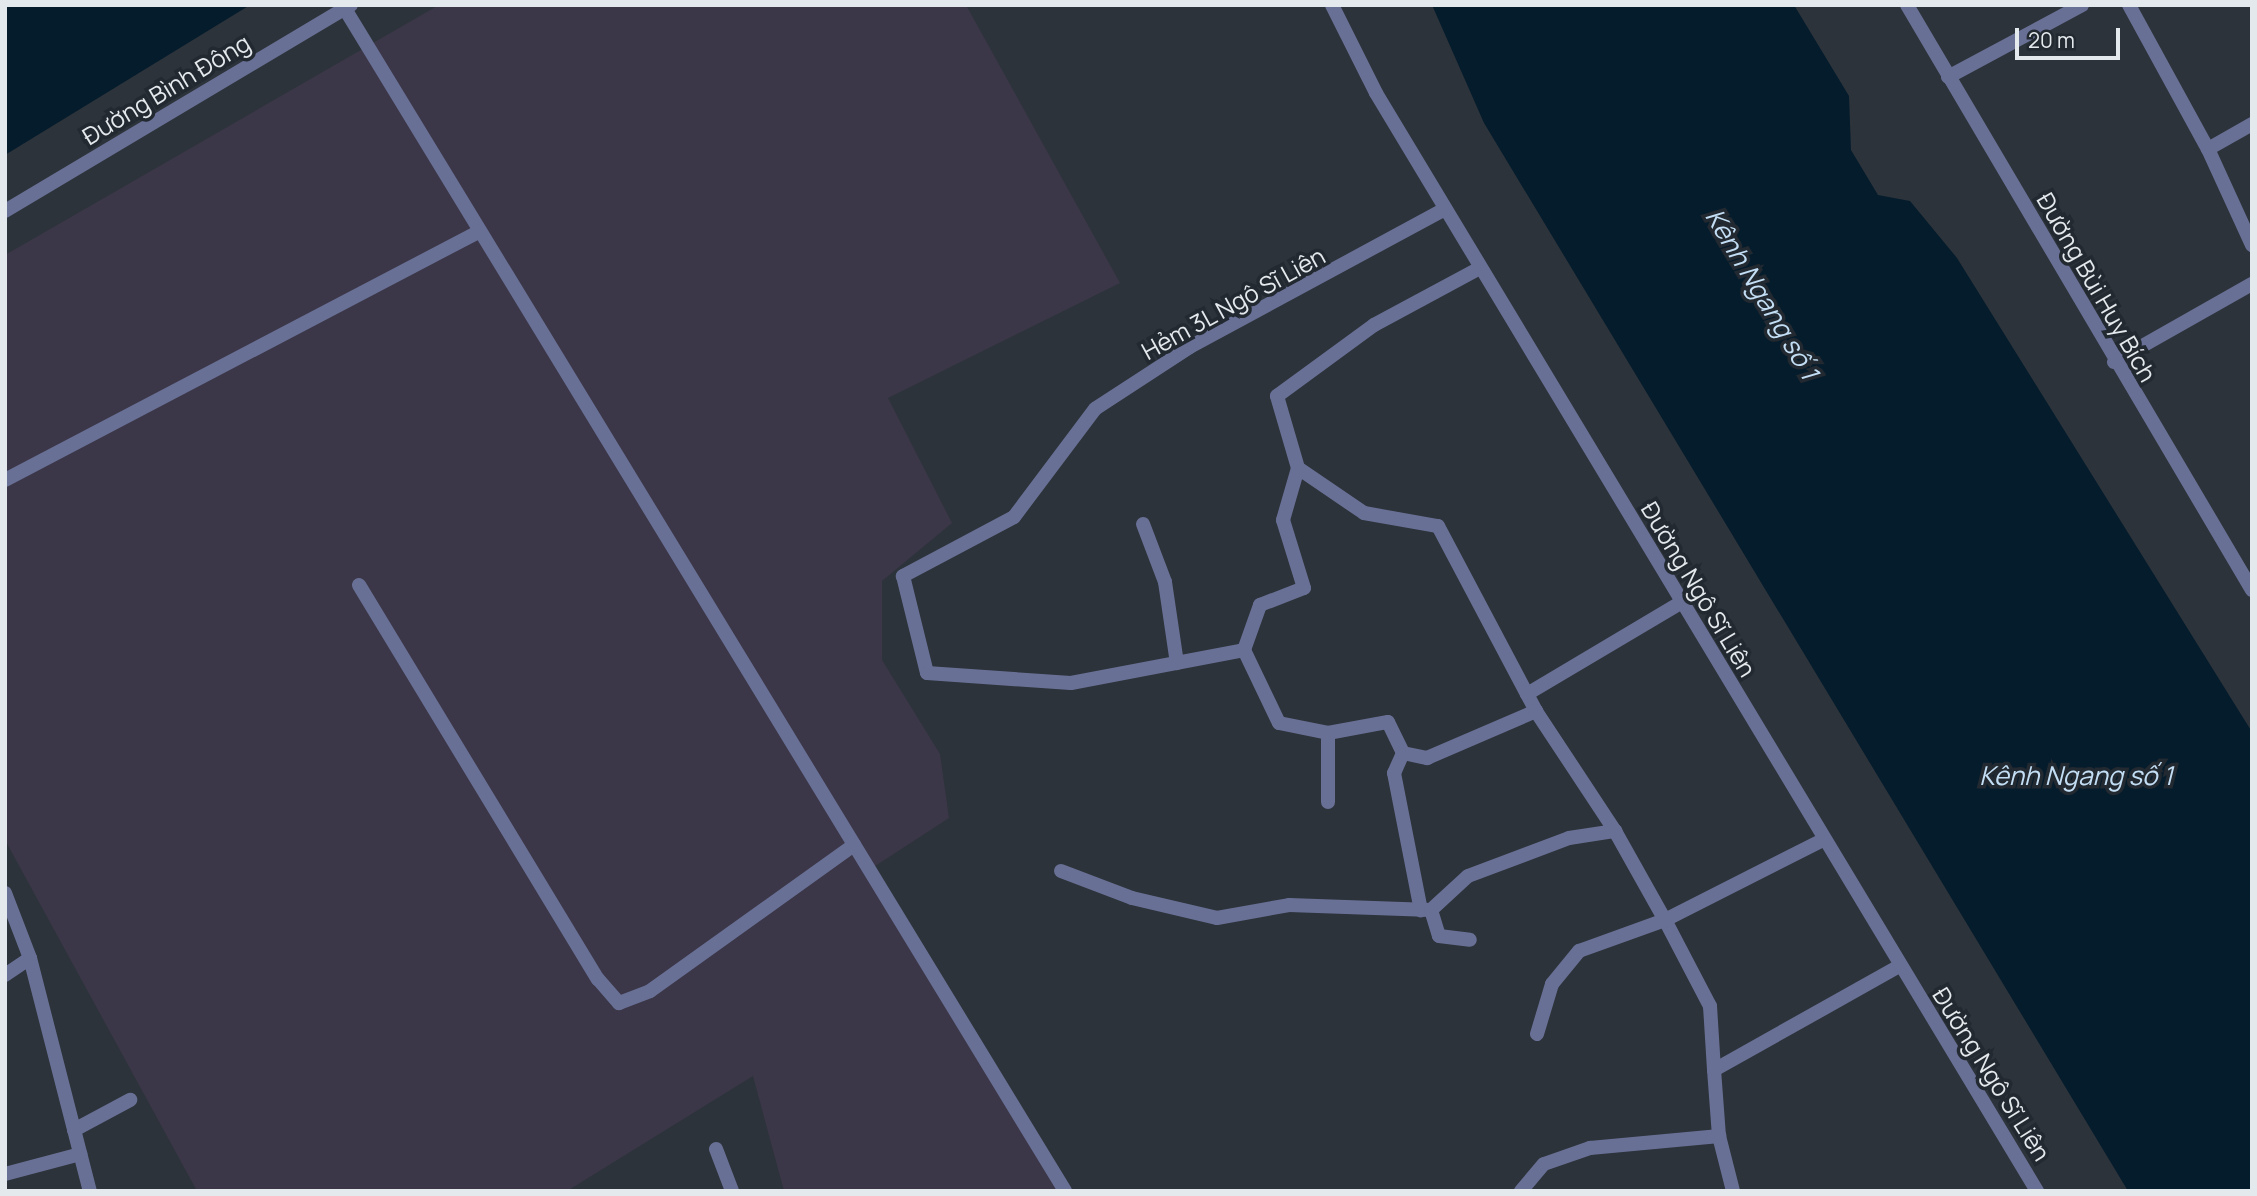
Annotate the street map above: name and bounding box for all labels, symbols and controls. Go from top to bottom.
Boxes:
scale bar [2019,14,2124,58]
text: 20 m [2028,26,2075,54]
street label: Đường Bình Đông [77,28,255,150]
street label: Đường Bùi Huy Bích [2031,187,2163,387]
water label: Kênh Ngang số 1 [1699,203,1825,385]
street label: Hẻm 3L Ngô Sĩ Liên [1136,240,1330,366]
street label: Đường Ngô Sĩ Liên [1635,496,1763,682]
water label: Kênh Ngang số 1 [1979,760,2173,792]
street label: Đường Ngô Sĩ Liên [1927,982,2057,1166]

